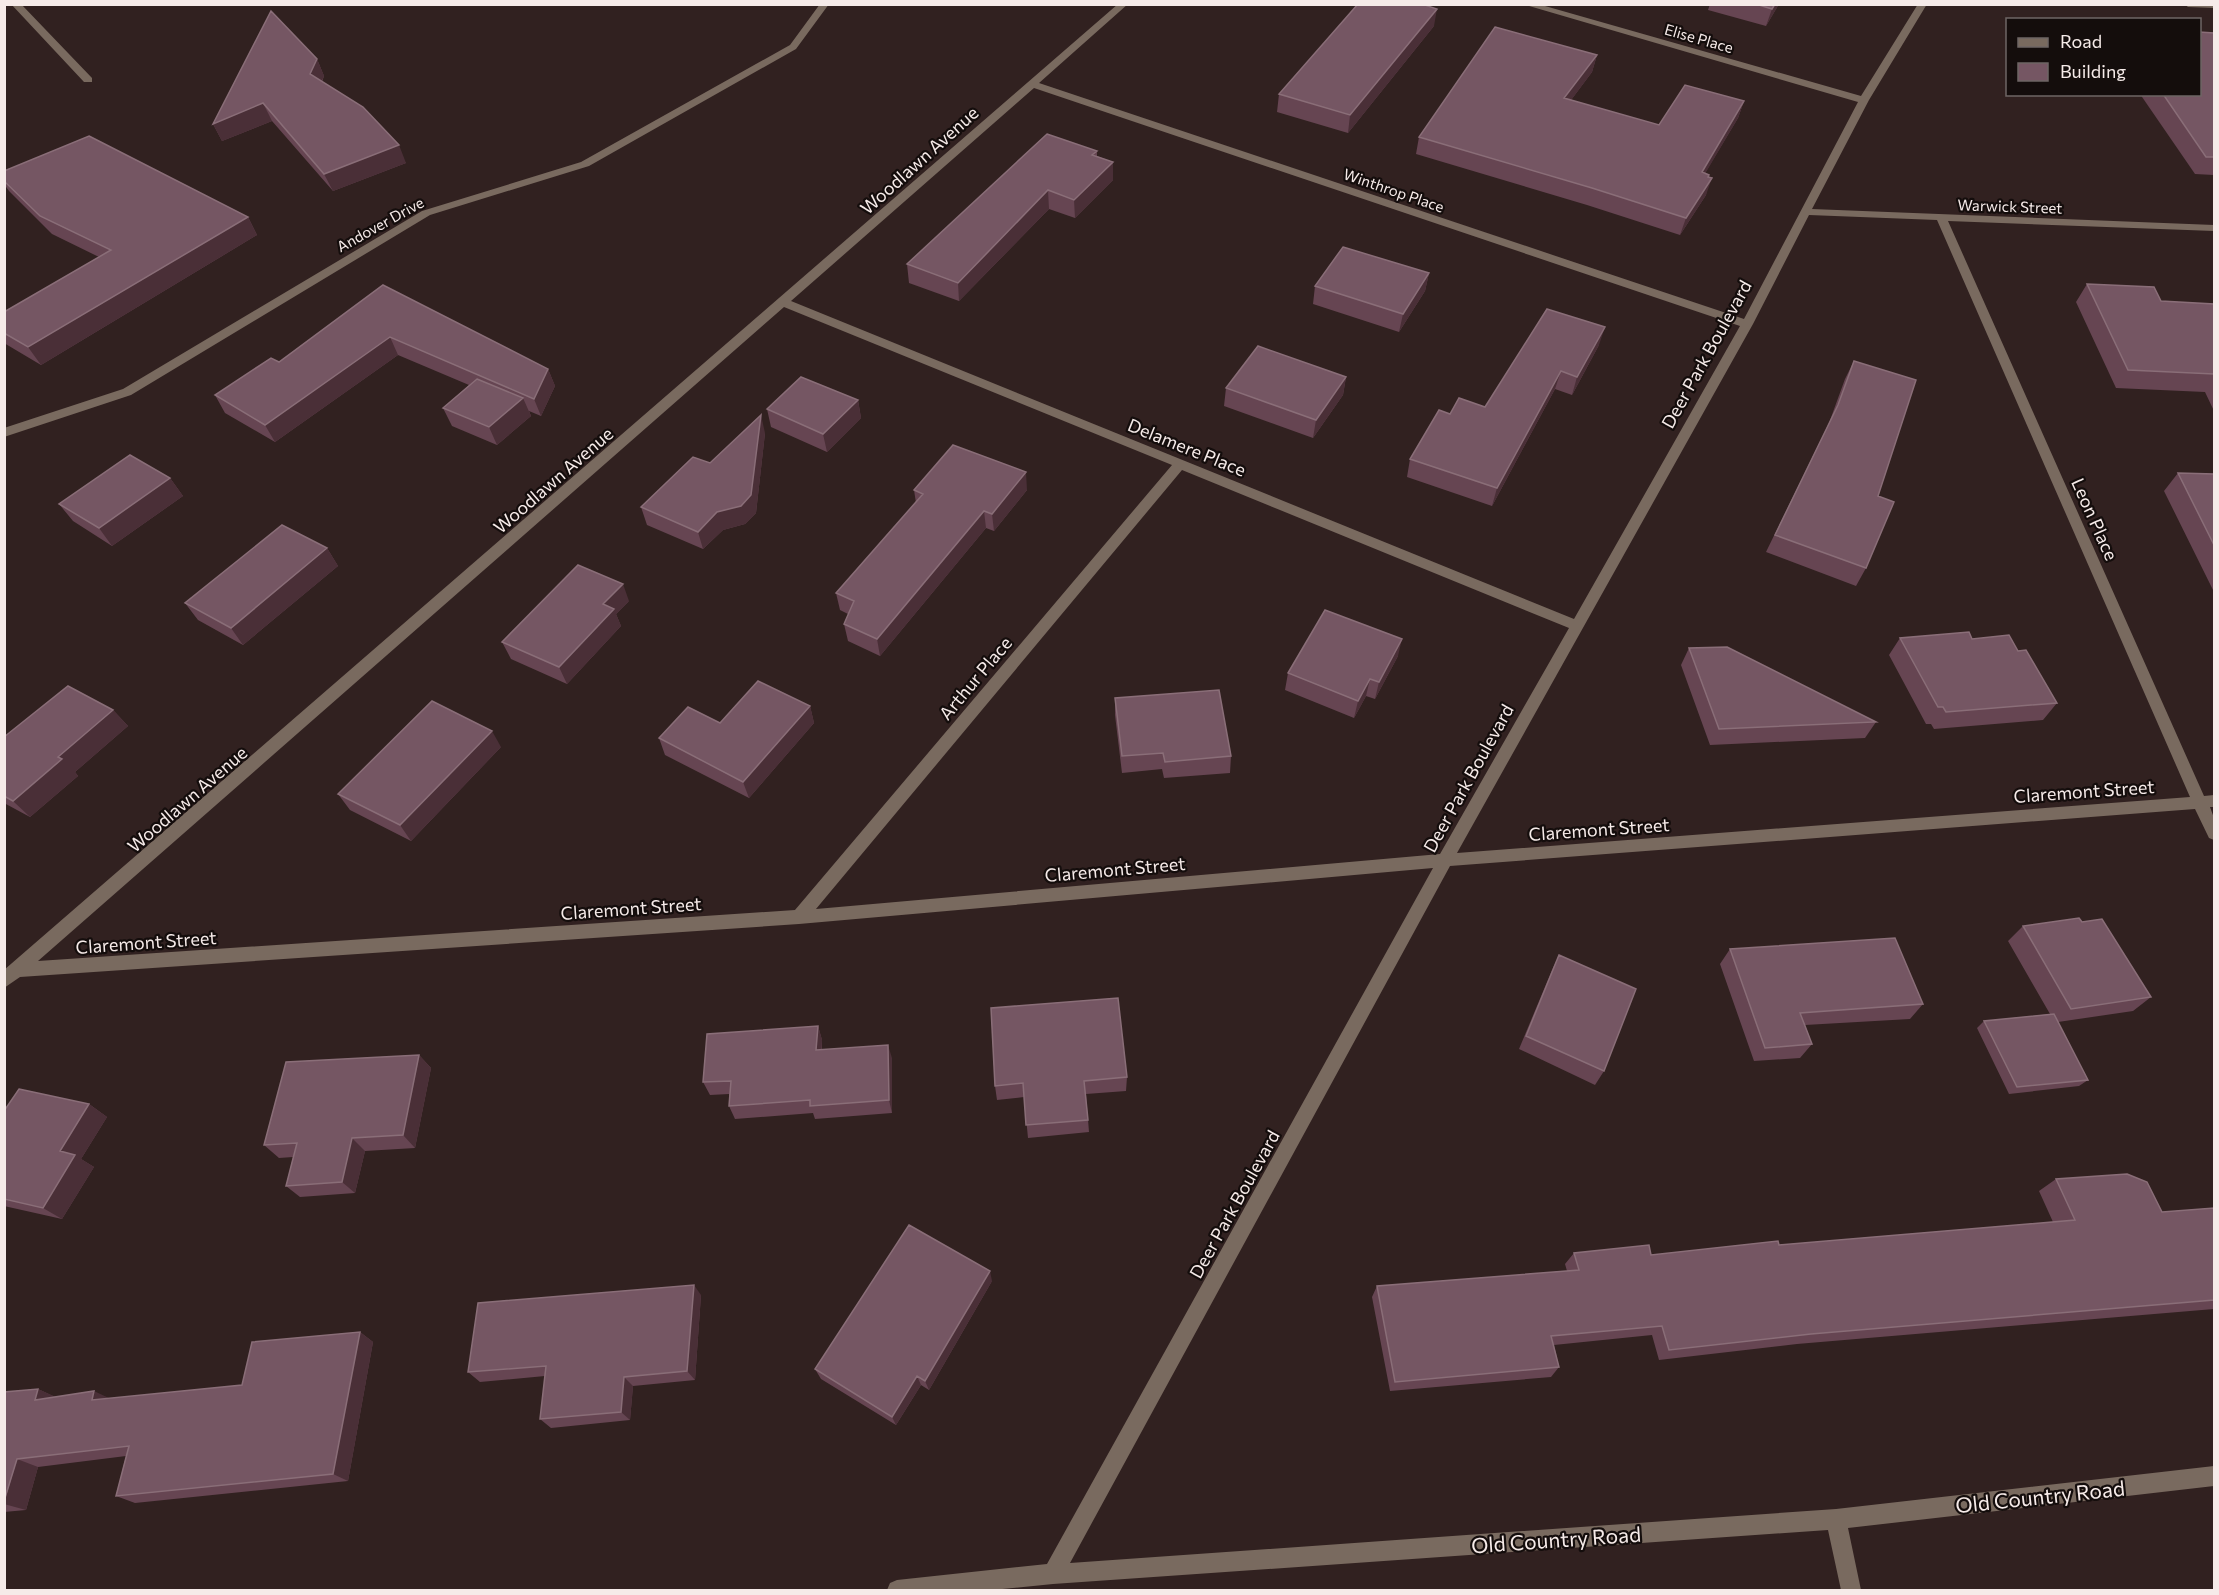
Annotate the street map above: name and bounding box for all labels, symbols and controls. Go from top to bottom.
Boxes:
legend [2006,18,2201,96]
street label: Elise Place [1663,20,1735,56]
text: Road [2060,30,2102,52]
text: Building [2060,60,2126,82]
street label: Woodlawn Avenue [856,101,982,219]
street label: Winthrop Place [1341,164,1447,216]
street label: Andover Drive [333,193,427,255]
street label: Warwick Street [1957,195,2063,217]
street label: Deer Park Boulevard [1656,276,1756,432]
street label: Delamere Place [1125,413,1249,481]
street label: Woodlawn Avenue [489,422,617,538]
street label: Leon Place [2067,474,2123,564]
street label: Arthur Place [934,632,1016,724]
street label: Deer Park Boulevard [1418,700,1518,856]
street label: Woodlawn Avenue [123,741,251,857]
street label: Claremont Street [2013,775,2155,807]
street label: Claremont Street [1528,813,1670,845]
street label: Claremont Street [1044,852,1186,886]
street label: Claremont Street [560,892,702,924]
street label: Claremont Street [75,926,217,958]
street label: Deer Park Boulevard [1184,1126,1284,1282]
street label: Old Country Road [1954,1475,2126,1517]
street label: Old Country Road [1470,1521,1642,1557]

